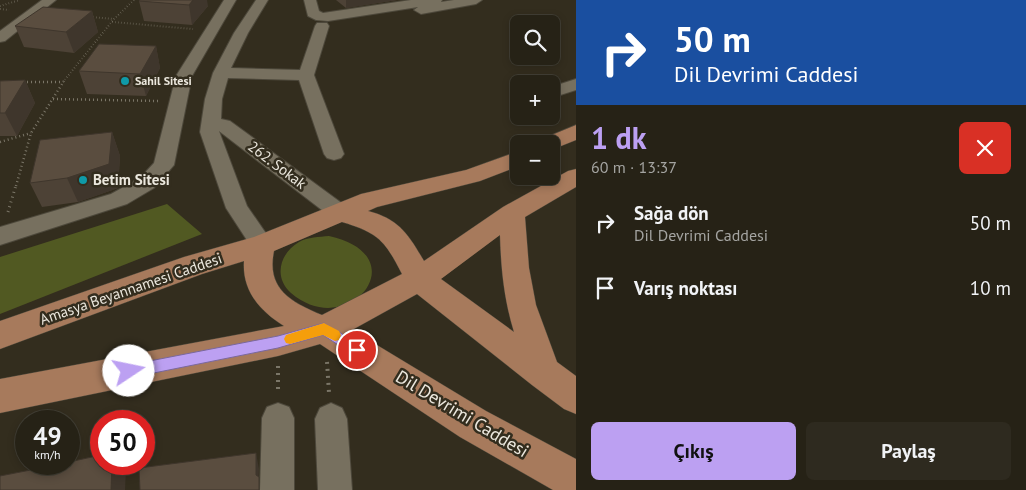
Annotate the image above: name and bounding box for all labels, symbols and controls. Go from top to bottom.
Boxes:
map controls [510,15,560,185]
button: search [510,15,560,65]
text: 50 m [674,16,751,62]
icon: right [591,20,656,85]
text: Dil Devrimi Caddesi [674,60,858,88]
place label: Sahil Sitesi [135,73,192,88]
marker: Sahil Sitesi [119,75,131,87]
button: + [510,75,560,125]
text: 1 dk [591,118,647,157]
button: close [959,122,1011,174]
button: − [510,135,560,185]
street label: 262. Sokak [244,136,311,193]
text: 60 m · 13:37 [591,157,677,177]
place label: Betim Sitesi [93,170,170,189]
marker: Betim Sitesi [77,174,89,186]
text: Sağa dön [634,201,709,225]
icon: right [591,209,619,237]
text: 50 m [970,211,1011,235]
text: Dil Devrimi Caddesi [634,225,768,245]
street label: Amasya Beyannamesi Caddesi [37,248,224,329]
icon: arrive [591,274,619,302]
text: Varış noktası [634,276,737,300]
text: 10 m [970,276,1011,300]
pin [336,329,378,371]
icon: arrive [343,336,371,364]
position arrow [102,344,154,396]
street label: Dil Devrimi Caddesi [392,365,533,462]
speed limit sign: 50 [90,410,155,475]
text: 49 [33,420,62,452]
button: Çıkış [591,422,796,480]
button: Paylaş [806,422,1011,480]
text: km/h [34,447,61,462]

